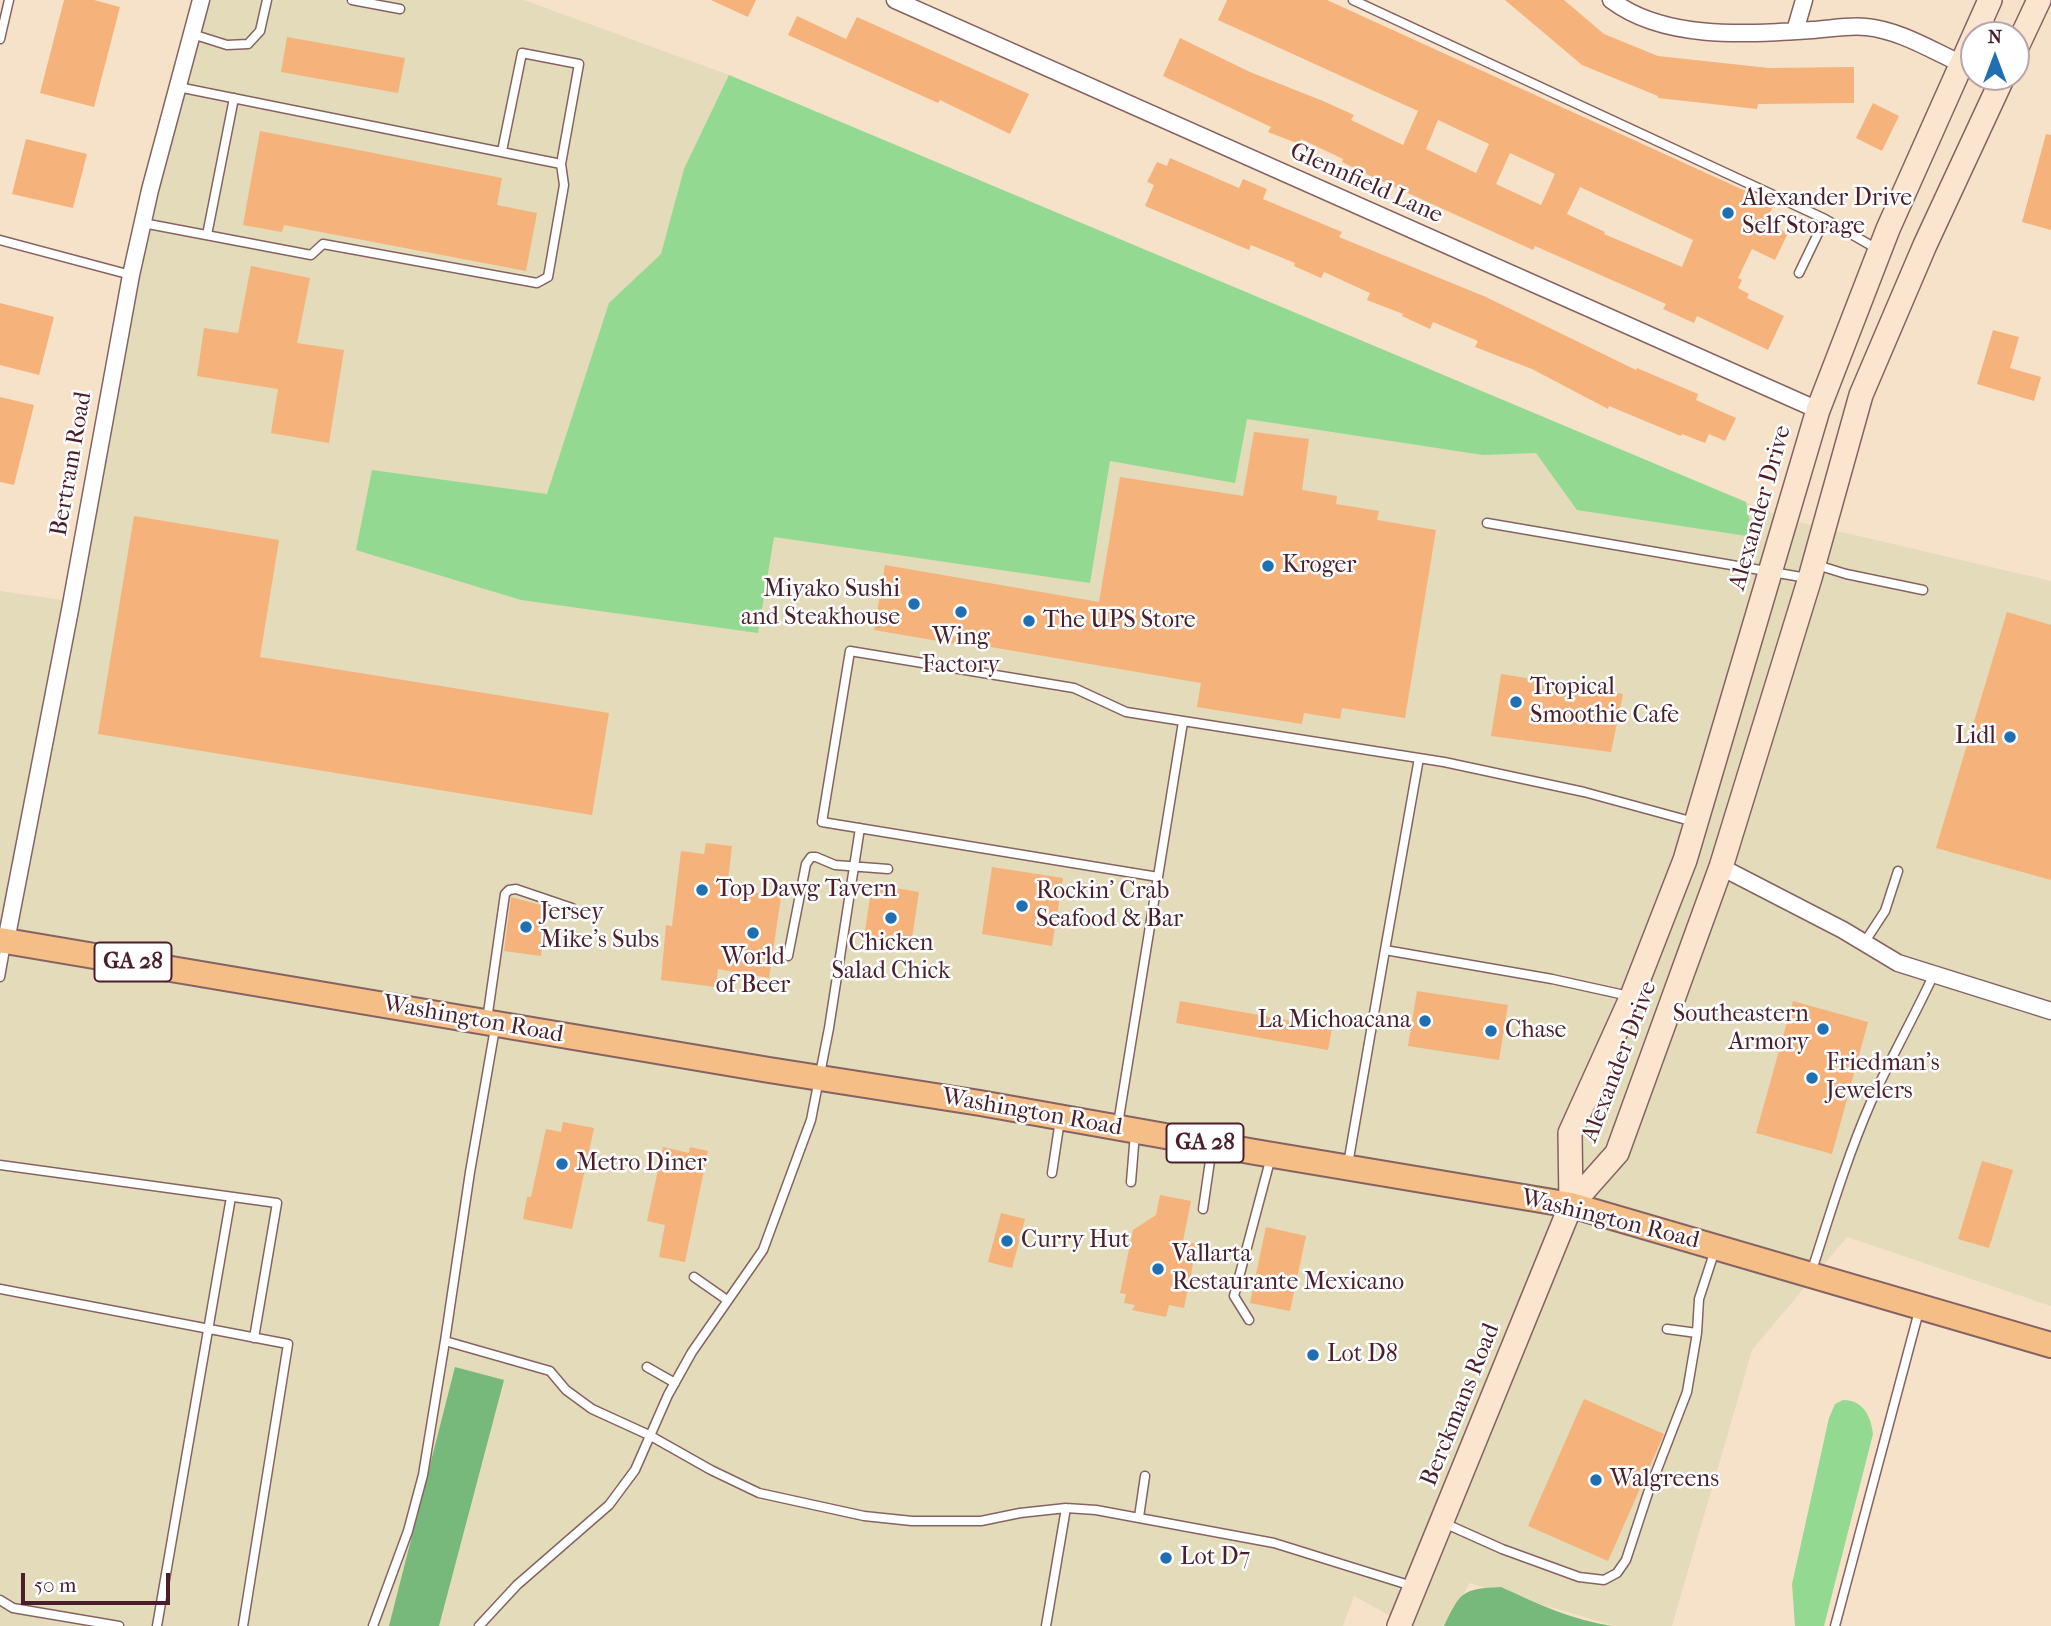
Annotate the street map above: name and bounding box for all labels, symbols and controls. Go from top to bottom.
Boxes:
north arrow [1960,21,2030,91]
text: N [1988,26,2002,48]
street label: Glennfield Lane [1285,137,1447,231]
place label: Alexander Drive Self Storage [1742,185,1912,241]
marker: Alexander Drive Self Storage [1720,205,1736,221]
street label: Bertram Road [45,390,99,538]
street label: Alexander Drive [1724,422,1798,594]
place label: Kroger [1282,552,1357,580]
marker: Kroger [1260,558,1276,574]
place label: Miyako Sushi and Steakhouse [741,576,900,632]
marker: Miyako Sushi and Steakhouse [906,596,922,612]
marker: Wing Factory [953,604,969,620]
place label: The UPS Store [1043,607,1196,635]
marker: The UPS Store [1021,613,1037,629]
place label: Wing Factory [922,624,1000,680]
place label: Tropical Smoothie Cafe [1530,674,1679,730]
marker: Tropical Smoothie Cafe [1508,694,1524,710]
place label: Lidl [1955,723,1996,751]
marker: Lidl [2002,729,2018,745]
place label: Top Dawg Tavern [716,876,897,904]
place label: Rockin' Crab Seafood & Bar [1036,878,1183,934]
marker: Top Dawg Tavern [694,882,710,898]
marker: Rockin' Crab Seafood & Bar [1014,898,1030,914]
place label: Jersey Mike's Subs [540,899,659,955]
marker: Chicken Salad Chick [883,910,899,926]
marker: Jersey Mike's Subs [518,919,534,935]
marker: World of Beer [745,925,761,941]
place label: Chicken Salad Chick [832,930,950,986]
road number: GA 28 [94,942,172,981]
place label: World of Beer [716,944,790,1000]
street label: Alexander Drive [1576,977,1664,1147]
street label: Washington Road [381,990,565,1050]
place label: Southeastern Armory [1673,1001,1809,1057]
place label: La Michoacana [1257,1007,1411,1035]
marker: La Michoacana [1417,1013,1433,1029]
place label: Chase [1505,1017,1566,1045]
marker: Southeastern Armory [1815,1021,1831,1037]
marker: Chase [1483,1023,1499,1039]
place label: Friedman's Jewelers [1826,1050,1940,1106]
marker: Friedman's Jewelers [1804,1070,1820,1086]
street label: Washington Road [940,1083,1124,1143]
road number: GA 28 [1166,1124,1244,1162]
place label: Metro Diner [576,1150,707,1178]
marker: Metro Diner [554,1156,570,1172]
street label: Washington Road [1518,1184,1702,1256]
place label: Curry Hut [1021,1227,1130,1255]
marker: Curry Hut [999,1233,1015,1249]
place label: Vallarta Restaurante Mexicano [1172,1241,1404,1297]
marker: Vallarta Restaurante Mexicano [1150,1261,1166,1277]
street label: Berckmans Road [1415,1319,1507,1491]
place label: Lot D8 [1327,1341,1398,1369]
marker: Lot D8 [1305,1347,1321,1363]
place label: Walgreens [1610,1466,1719,1494]
marker: Walgreens [1588,1472,1604,1488]
place label: Lot D7 [1180,1544,1250,1572]
marker: Lot D7 [1158,1550,1174,1566]
scale bar [24,1560,173,1604]
text: 50 m [34,1573,77,1597]

